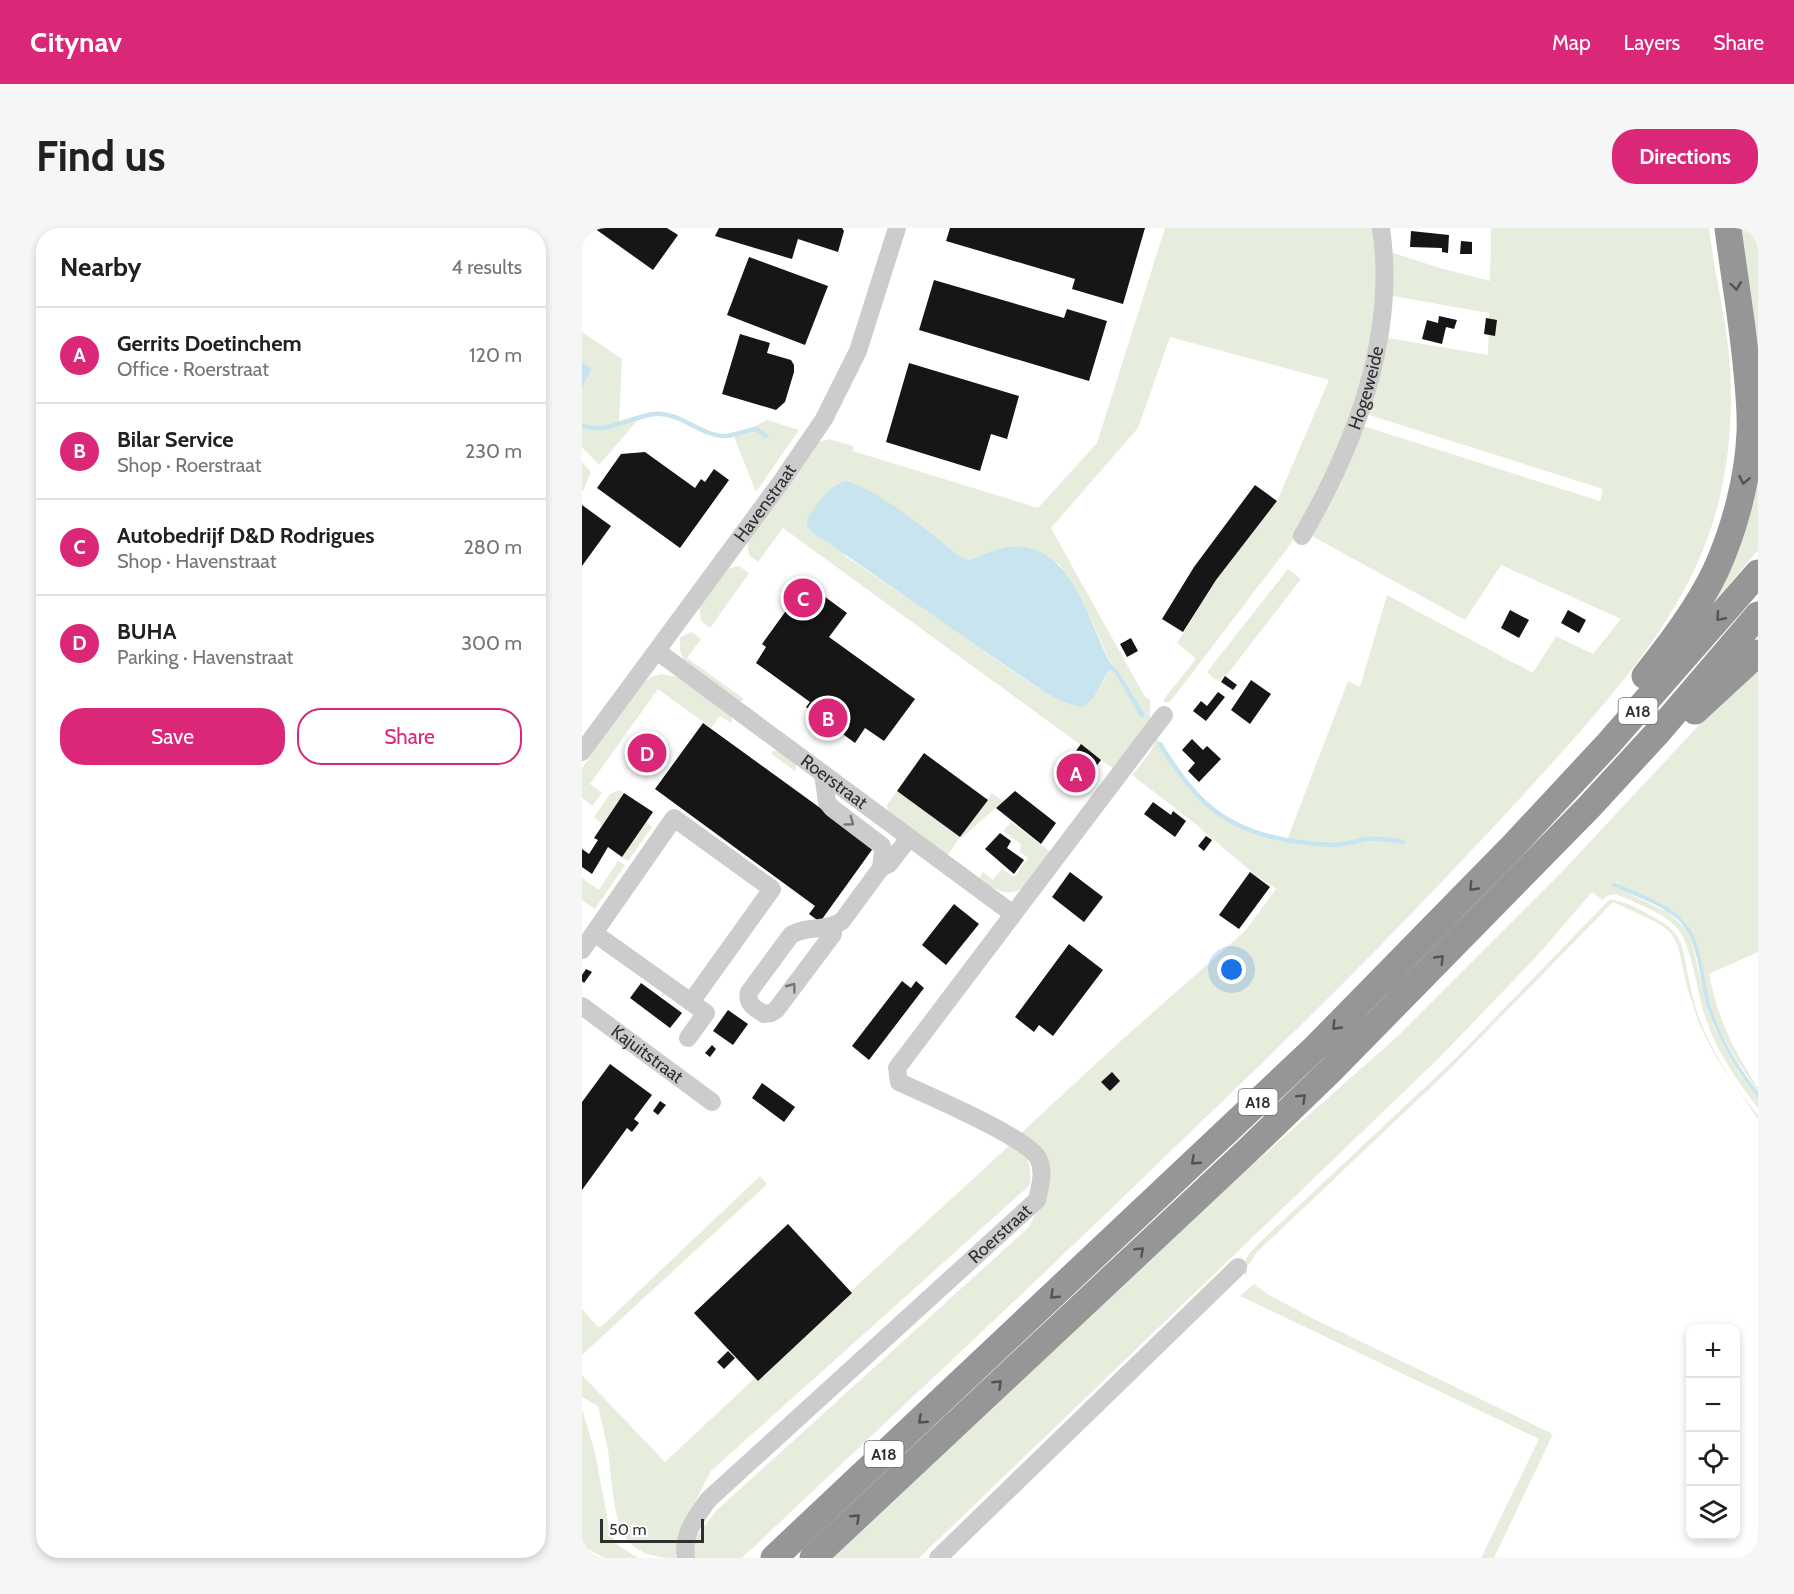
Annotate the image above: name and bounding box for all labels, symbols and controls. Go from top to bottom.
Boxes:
text: Citynav [30,25,122,59]
text: Map [1552,30,1591,55]
text: Layers [1624,30,1680,55]
text: Share [1713,30,1764,55]
button: Directions [1612,129,1758,184]
text: Find us [36,130,165,182]
text: Nearby [60,251,141,283]
text: 4 results [451,255,522,279]
one-way arrow [1730,281,1742,291]
text: Gerrits Doetinchem [117,330,302,357]
text: A [73,343,86,367]
text: 120 m [469,343,522,367]
street label: Hogeweide [1343,344,1388,433]
text: Office · Roerstraat [117,357,269,381]
text: Bilar Service [117,426,234,453]
text: B [73,439,86,463]
text: 230 m [465,439,522,463]
text: Shop · Roerstraat [117,453,261,477]
street label: Havenstraat [729,460,801,546]
one-way arrow [1738,474,1751,484]
text: Autobedrijf D&D Rodrigues [117,522,375,549]
text: C [73,535,86,559]
text: 280 m [463,535,522,559]
text: Shop · Havenstraat [117,549,276,573]
pin: C [784,576,822,620]
one-way arrow [1716,610,1727,621]
text: BUHA [117,618,176,645]
text: D [72,631,87,655]
text: 300 m [461,631,522,655]
text: Parking · Havenstraat [117,645,293,669]
pin: B [808,696,848,740]
road number: A18 [1618,698,1658,724]
button: Save [60,708,285,765]
button: Share [297,708,522,765]
pin: D [628,730,666,776]
street label: Roerstraat [796,750,872,814]
pin: A [1056,750,1096,796]
one-way arrow [844,815,855,826]
one-way arrow [1469,879,1480,890]
your location [1217,955,1246,984]
one-way arrow [1432,956,1443,967]
one-way arrow [785,983,796,994]
street label: Kajuitstraat [607,1020,688,1088]
one-way arrow [1332,1020,1343,1030]
road number: A18 [1238,1089,1278,1115]
one-way arrow [1296,1094,1306,1105]
one-way arrow [1192,1154,1202,1165]
street label: Roerstraat [964,1200,1036,1268]
one-way arrow [1134,1247,1144,1258]
one-way arrow [1050,1288,1060,1299]
map controls [1686,1324,1740,1540]
button: + [1686,1324,1740,1378]
button: − [1686,1378,1740,1432]
one-way arrow [991,1380,1001,1391]
one-way arrow [918,1412,929,1423]
button: locate [1686,1432,1740,1486]
road number: A18 [864,1441,904,1467]
button: layers [1686,1486,1740,1540]
one-way arrow [849,1514,860,1525]
scale bar [600,1516,704,1544]
text: 50 m [609,1520,646,1539]

